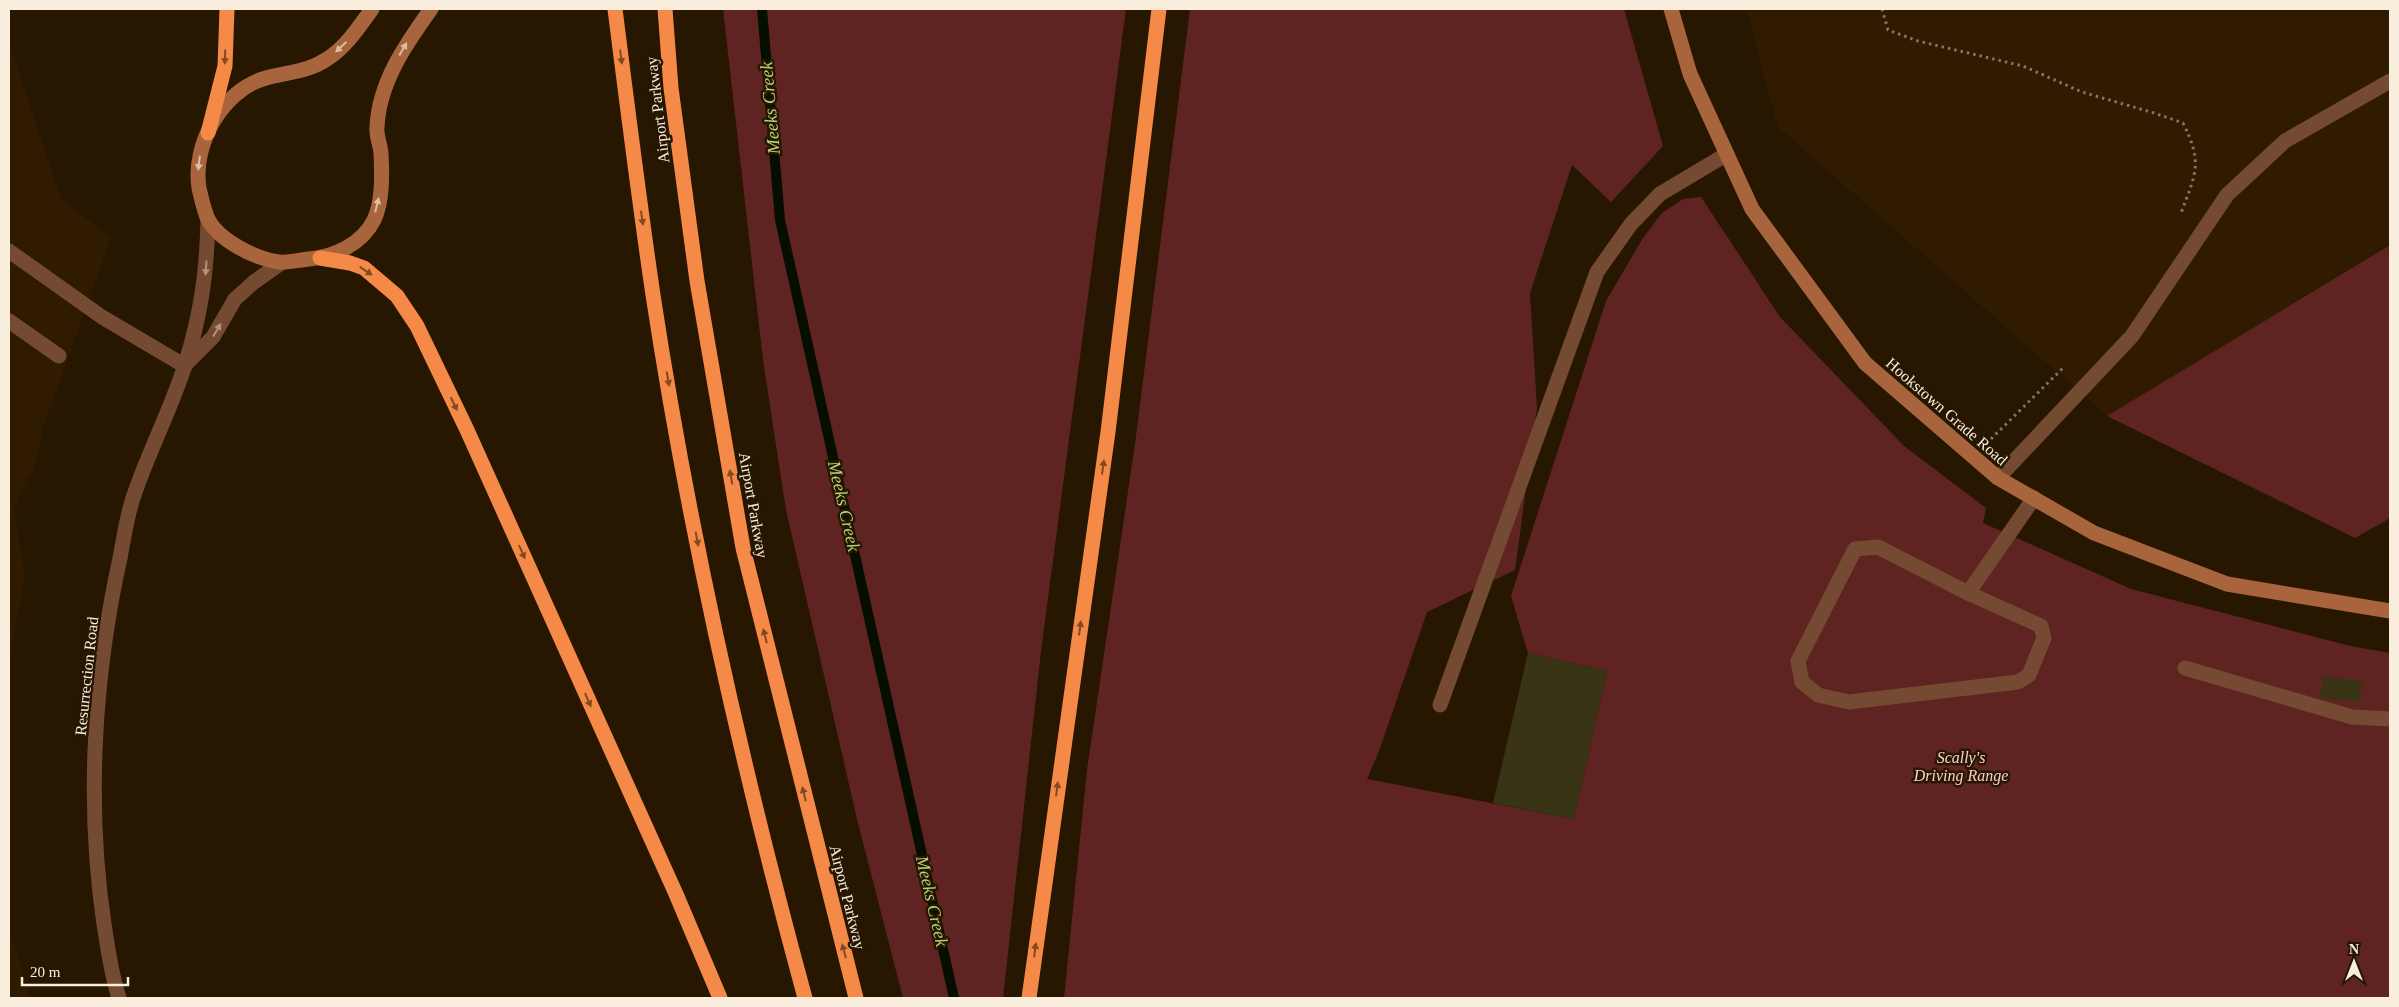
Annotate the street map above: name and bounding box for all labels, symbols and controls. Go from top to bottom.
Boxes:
one-way arrow [335,41,348,52]
one-way arrow [399,43,408,56]
one-way arrow [617,49,625,65]
one-way arrow [221,50,229,66]
street label: Airport Parkway [643,56,673,164]
water label: Meeks Creek [756,60,784,156]
one-way arrow [195,155,203,171]
one-way arrow [373,198,381,213]
one-way arrow [639,211,647,227]
one-way arrow [202,260,210,276]
one-way arrow [359,266,373,276]
one-way arrow [212,323,221,336]
street label: Hookstown Grade Road [1883,354,2011,469]
one-way arrow [664,371,672,387]
one-way arrow [451,397,459,411]
street label: Airport Parkway [735,451,771,559]
water label: Meeks Creek [824,458,864,554]
one-way arrow [1099,459,1107,475]
one-way arrow [727,469,735,485]
one-way arrow [694,531,702,547]
one-way arrow [518,545,526,559]
street label: Resurrection Road [72,616,101,736]
one-way arrow [1076,620,1084,636]
one-way arrow [761,628,769,643]
one-way arrow [585,693,593,707]
park label: Scally's Driving Range [1913,749,2008,785]
one-way arrow [1054,781,1062,797]
one-way arrow [800,786,808,801]
street label: Airport Parkway [825,843,869,951]
water label: Meeks Creek [912,853,952,949]
north arrow [2329,937,2379,987]
one-way arrow [1031,942,1039,958]
text: N [2349,942,2359,957]
one-way arrow [840,944,848,959]
scale bar [22,954,129,986]
text: 20 m [30,964,61,980]

